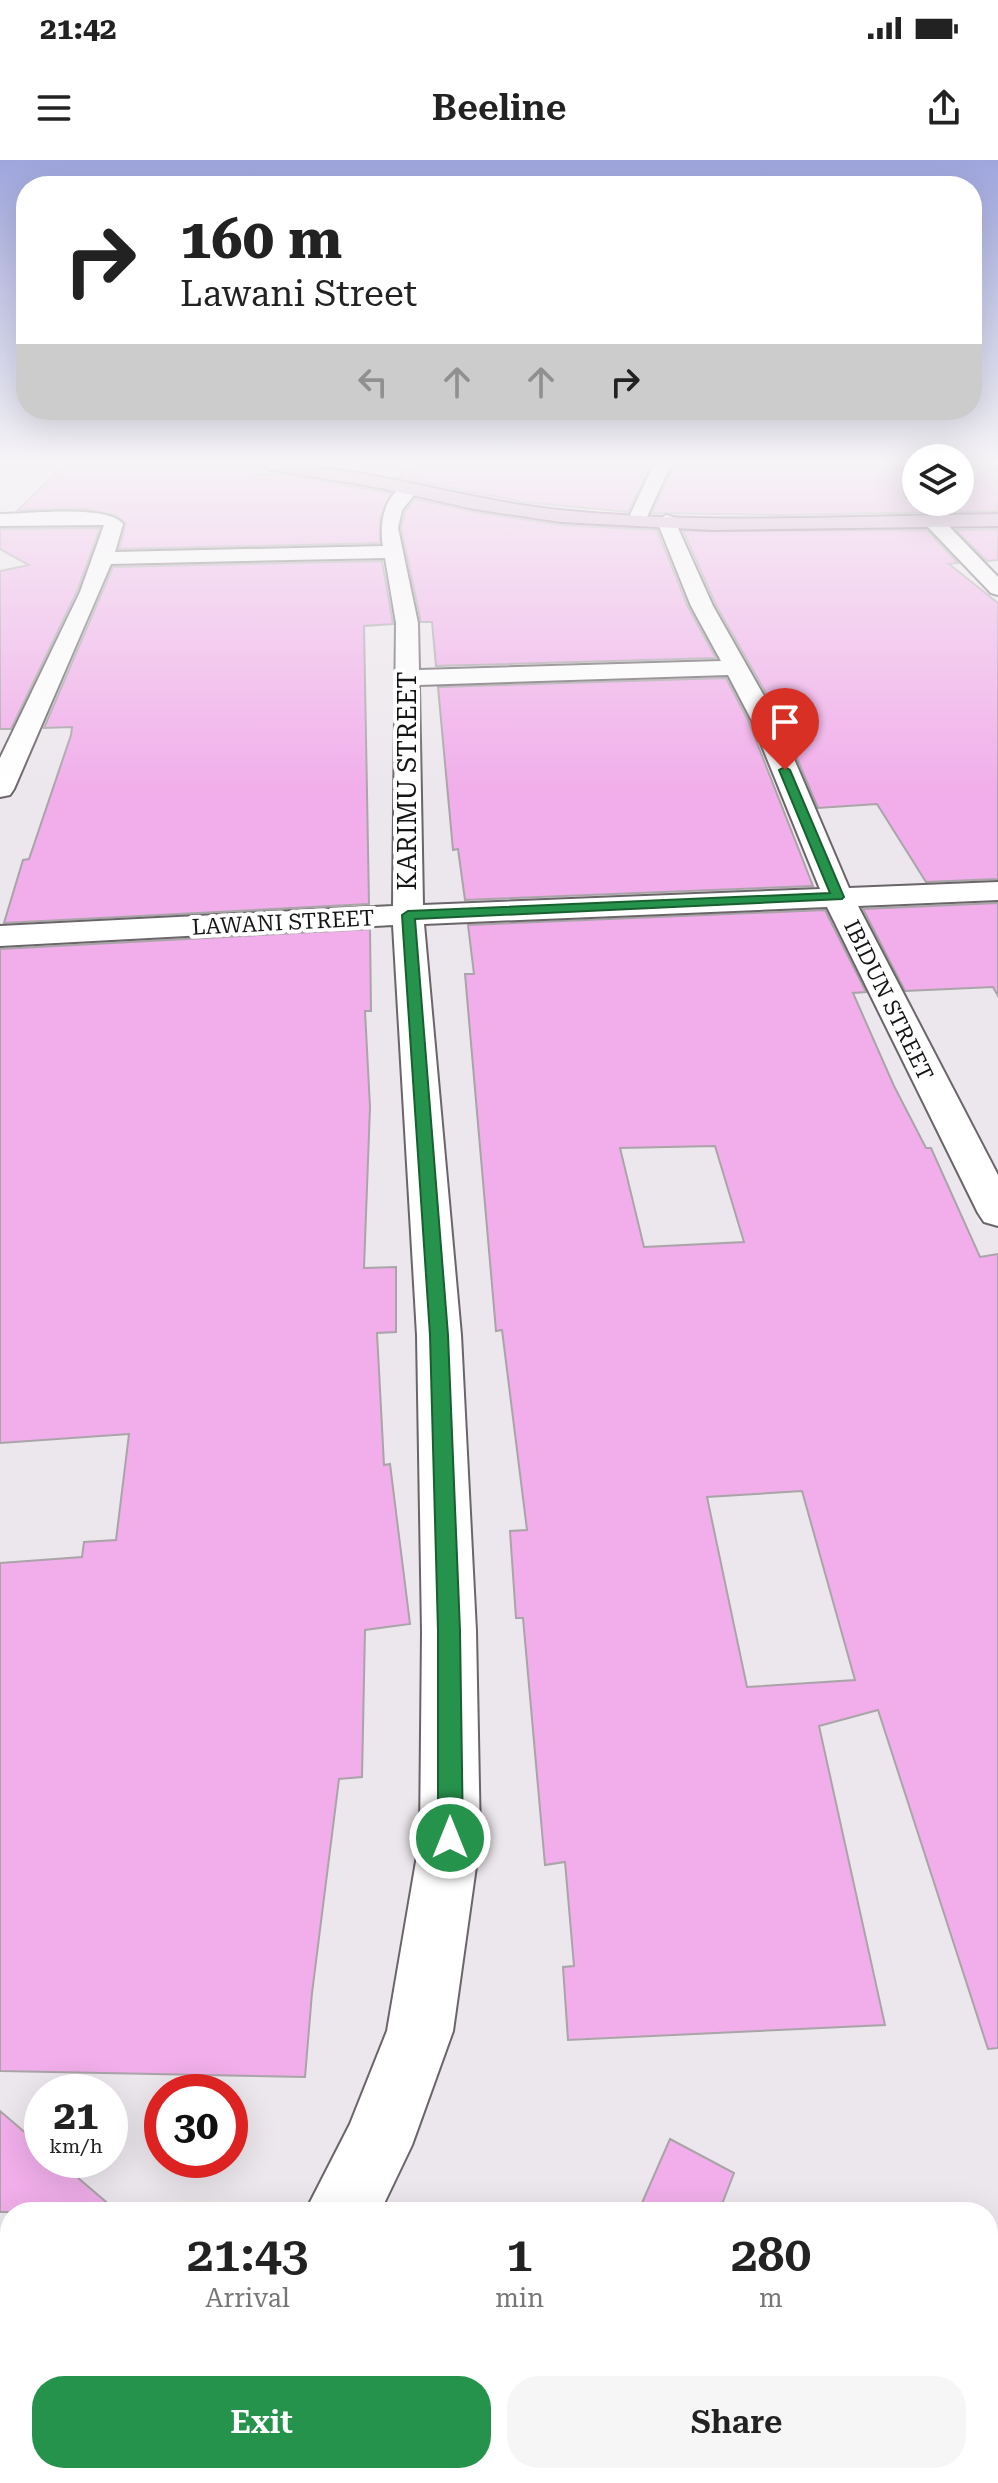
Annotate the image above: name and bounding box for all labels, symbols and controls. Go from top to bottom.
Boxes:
text: 21:42 [40,11,117,46]
icon: menu [32,86,76,130]
icon: share [922,86,966,130]
text: Beeline [432,87,566,129]
text: 160 m [180,206,342,272]
icon: right [48,208,152,312]
text: Lawani Street [180,273,417,315]
icon: left [351,360,395,404]
icon: ahead [435,360,479,404]
icon: ahead [519,360,563,404]
icon: right [603,360,647,404]
map controls [902,444,974,516]
button: layers [902,444,974,516]
street label: KARIMU STREET [392,671,422,891]
pin [751,688,819,770]
icon: arrive [763,700,807,744]
street label: LAWANI STREET [191,905,375,940]
street label: IBIDUN STREET [839,916,938,1084]
position arrow [408,1796,492,1880]
speed limit sign: 30 [144,2074,248,2178]
text: 21 [54,2092,98,2139]
text: km/h [49,2134,103,2158]
text: 21:43 [187,2227,308,2283]
text: 1 [506,2227,533,2283]
text: 280 [731,2227,811,2283]
text: Arrival [205,2283,290,2313]
text: min [495,2283,544,2313]
text: m [759,2283,783,2313]
button: Exit [32,2376,491,2468]
button: Share [507,2376,966,2468]

